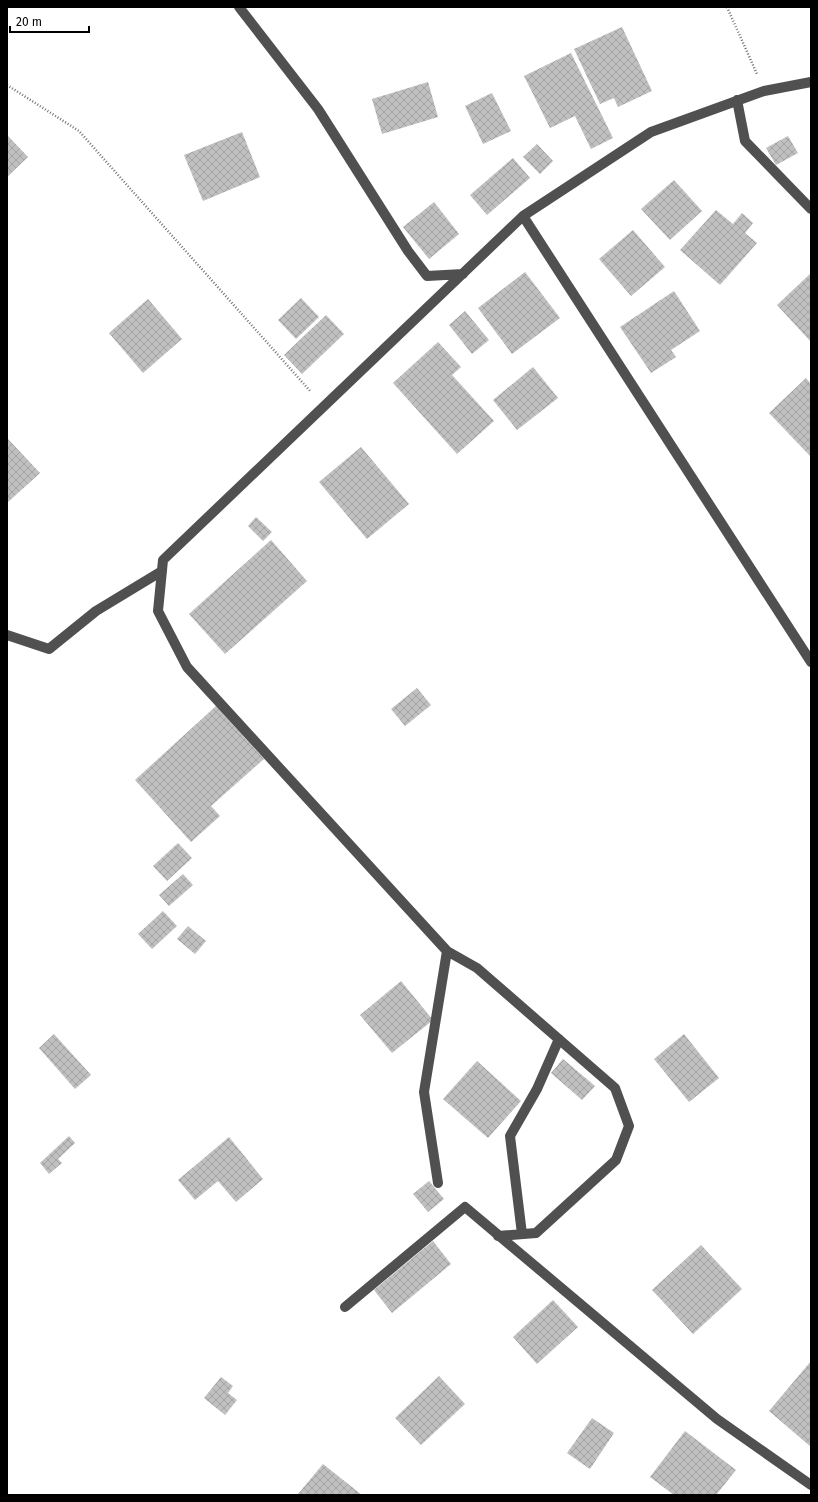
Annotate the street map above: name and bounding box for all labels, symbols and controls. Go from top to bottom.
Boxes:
scale bar [10,8,89,34]
text: 20 m [16,15,42,29]

